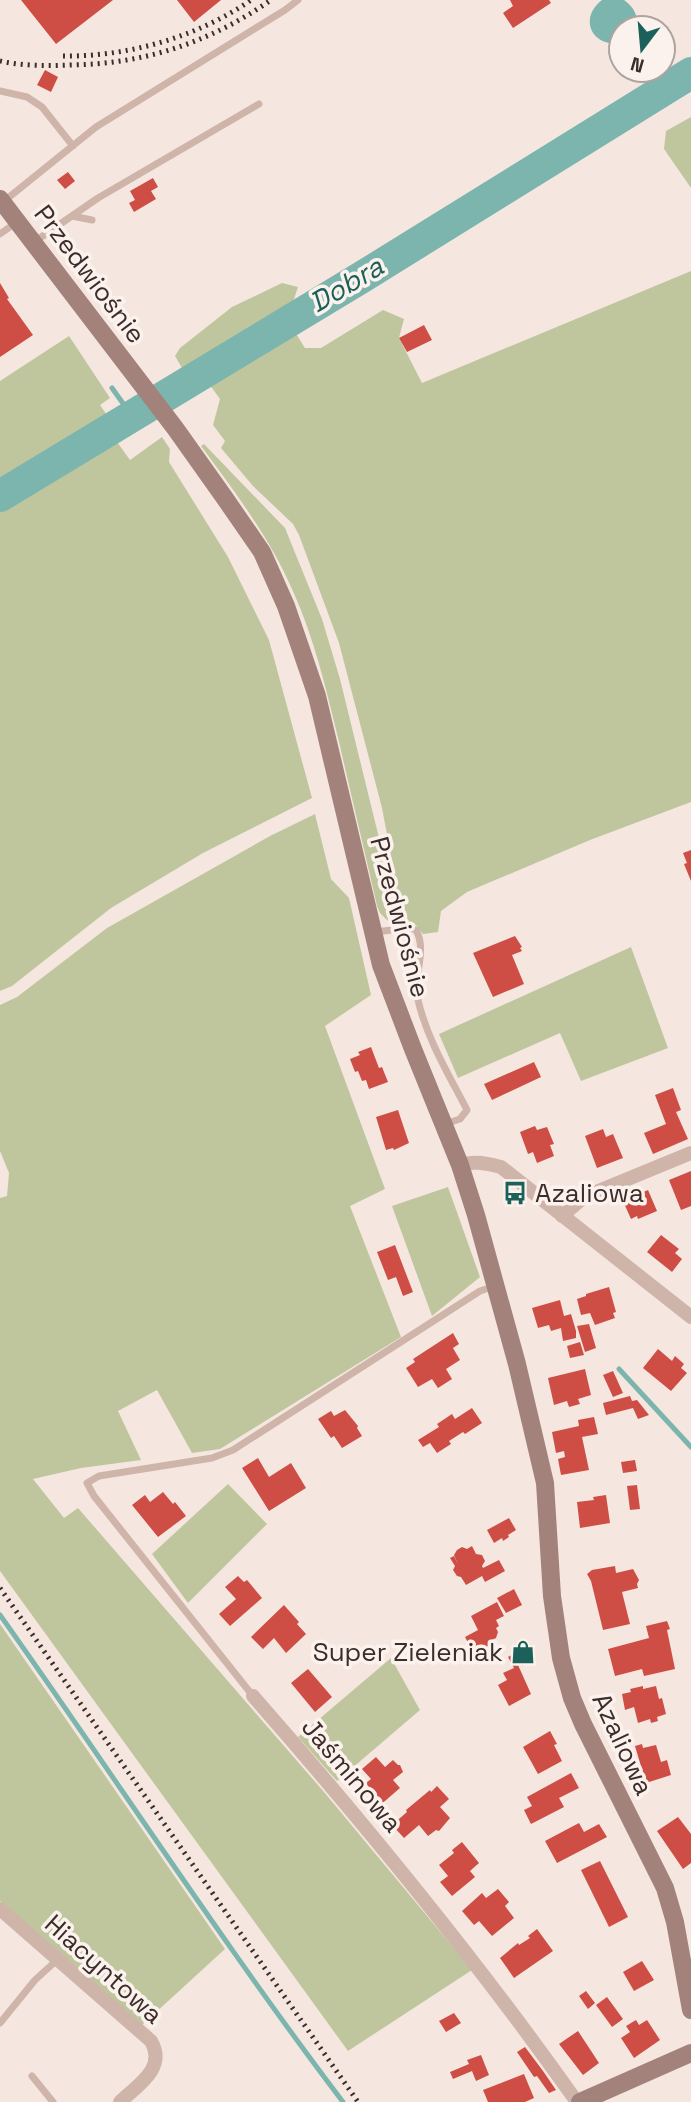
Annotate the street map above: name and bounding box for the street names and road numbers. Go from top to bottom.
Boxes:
street label: Przedwiośnie [27,198,153,350]
street label: Przedwiośnie [362,833,438,1001]
street label: Azaliowa [585,1687,661,1801]
street label: Jaśminowa [294,1711,410,1839]
street label: Hiacyntowa [38,1907,170,2031]

